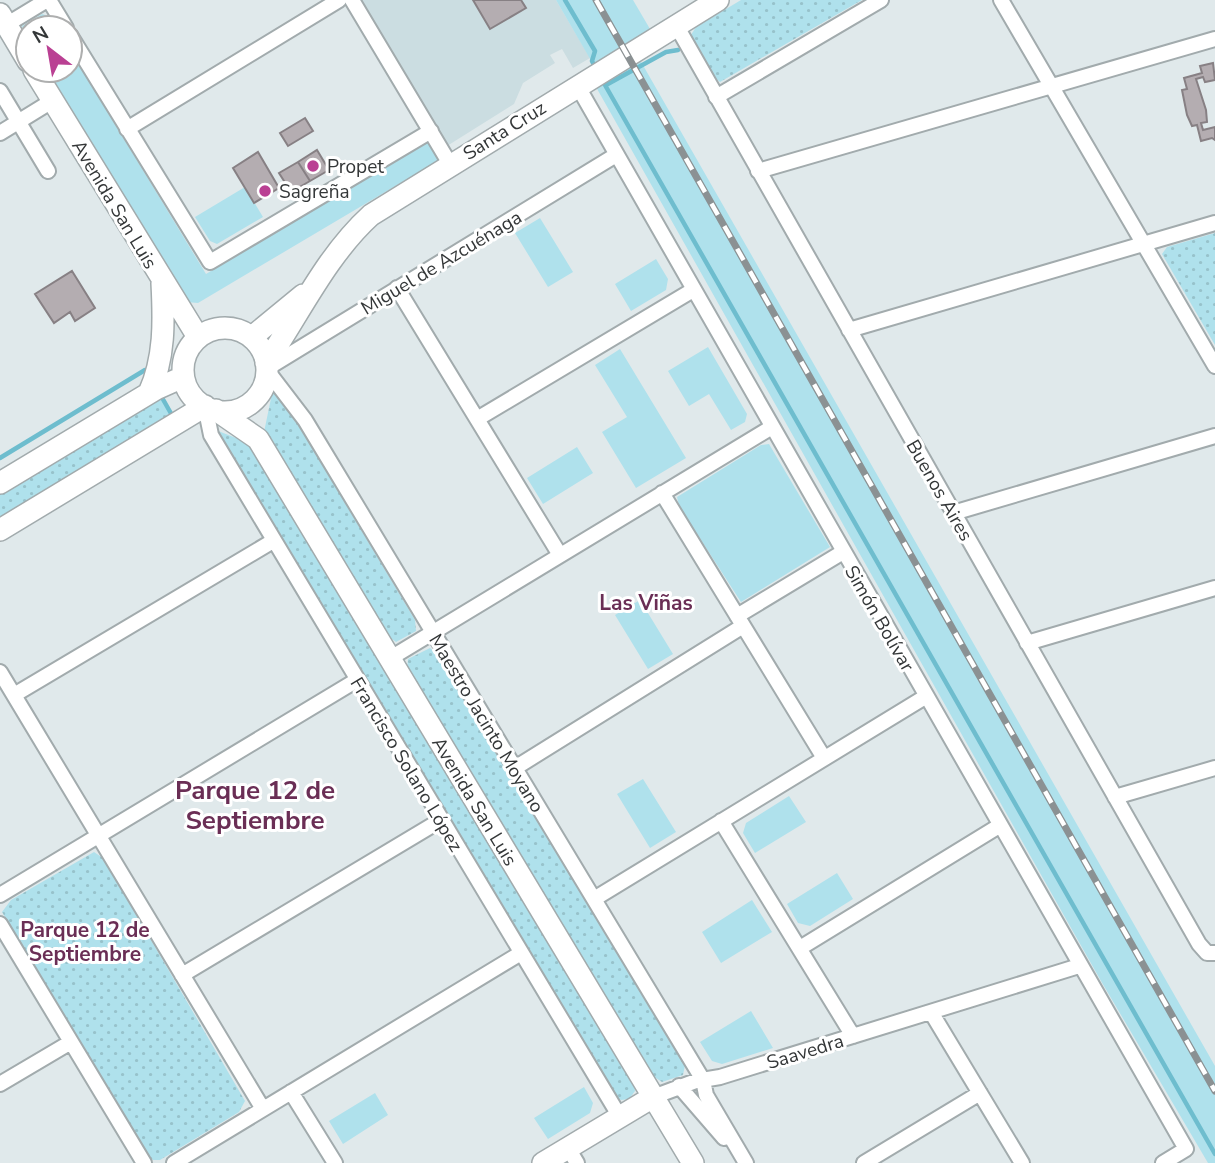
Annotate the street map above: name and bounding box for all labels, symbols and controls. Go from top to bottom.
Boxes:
north arrow [14,14,84,84]
text: N [28,20,54,50]
street label: Santa Cruz [458,95,551,167]
street label: Avenida San Luis [65,135,163,274]
place label: Propet [327,154,384,180]
marker: Propet [305,158,321,174]
place label: Sagreña [279,179,350,205]
marker: Sagreña [257,183,273,199]
street label: Miguel de Azcuénaga [356,205,527,321]
street label: Buenos Aires [900,435,979,546]
street label: Simón Bolívar [838,561,920,676]
district label: Las Viñas [599,589,693,617]
street label: Maestro Jacinto Moyano [422,629,550,818]
street label: Francisco Solano López [344,672,469,857]
street label: Avenida San Luis [425,732,523,871]
district label: Parque 12 de Septiembre [175,773,335,838]
district label: Parque 12 de Septiembre [20,916,150,968]
street label: Saavedra [764,1028,847,1076]

